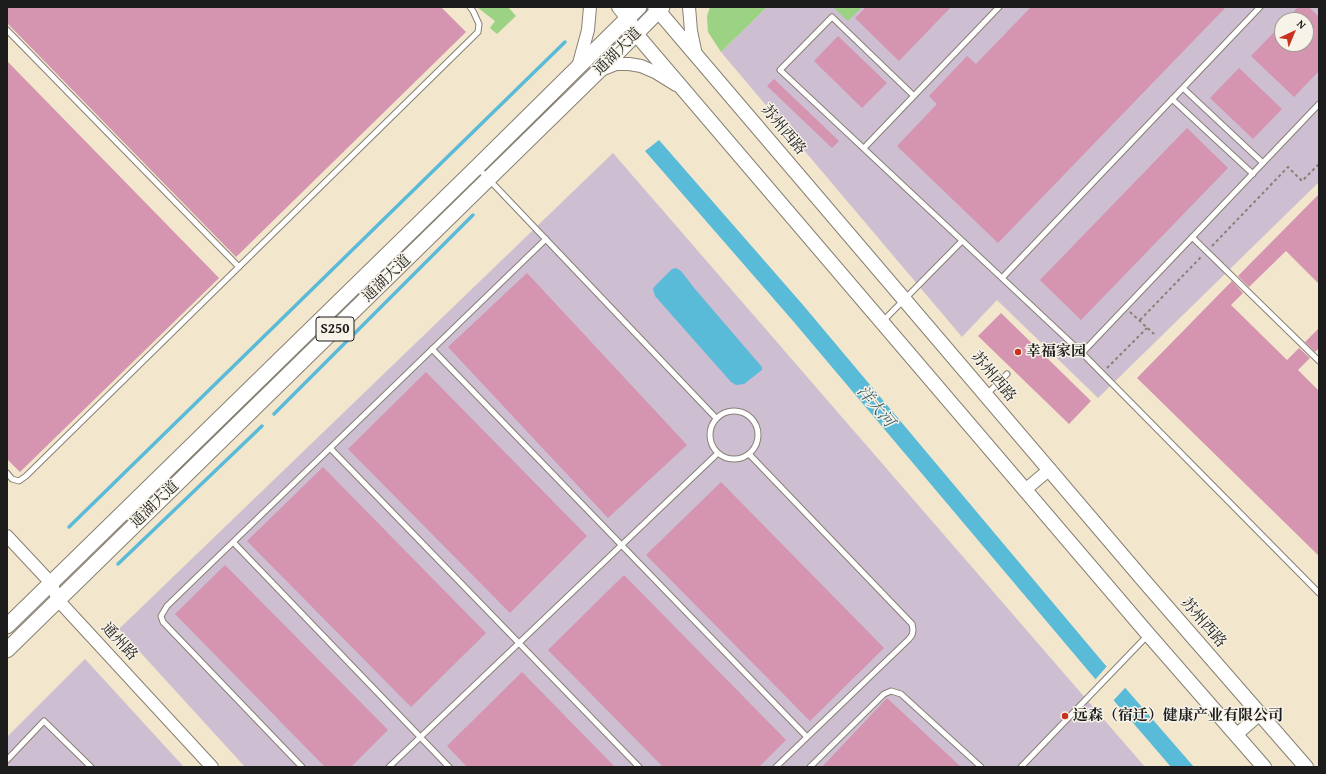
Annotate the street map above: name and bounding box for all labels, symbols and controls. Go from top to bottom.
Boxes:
north arrow [1274,12,1314,52]
text: N [1293,16,1310,32]
street label: 通湖大道 [590,24,646,80]
street label: 苏州西路 [757,101,809,159]
street label: 通湖大道 [359,252,415,306]
road number: S250 [316,317,354,341]
place label: 幸福家园 [1026,343,1086,361]
marker: 幸福家园 [1013,347,1023,357]
street label: 苏州西路 [967,348,1019,406]
water label: 洋大河 [852,382,898,432]
street label: 通湖大道 [127,478,183,532]
street label: 苏州西路 [1177,594,1229,652]
street label: 通州路 [97,619,141,665]
place label: 远森（宿迁）健康产业有限公司 [1073,707,1283,725]
marker: 远森（宿迁）健康产业有限公司 [1060,711,1070,721]

